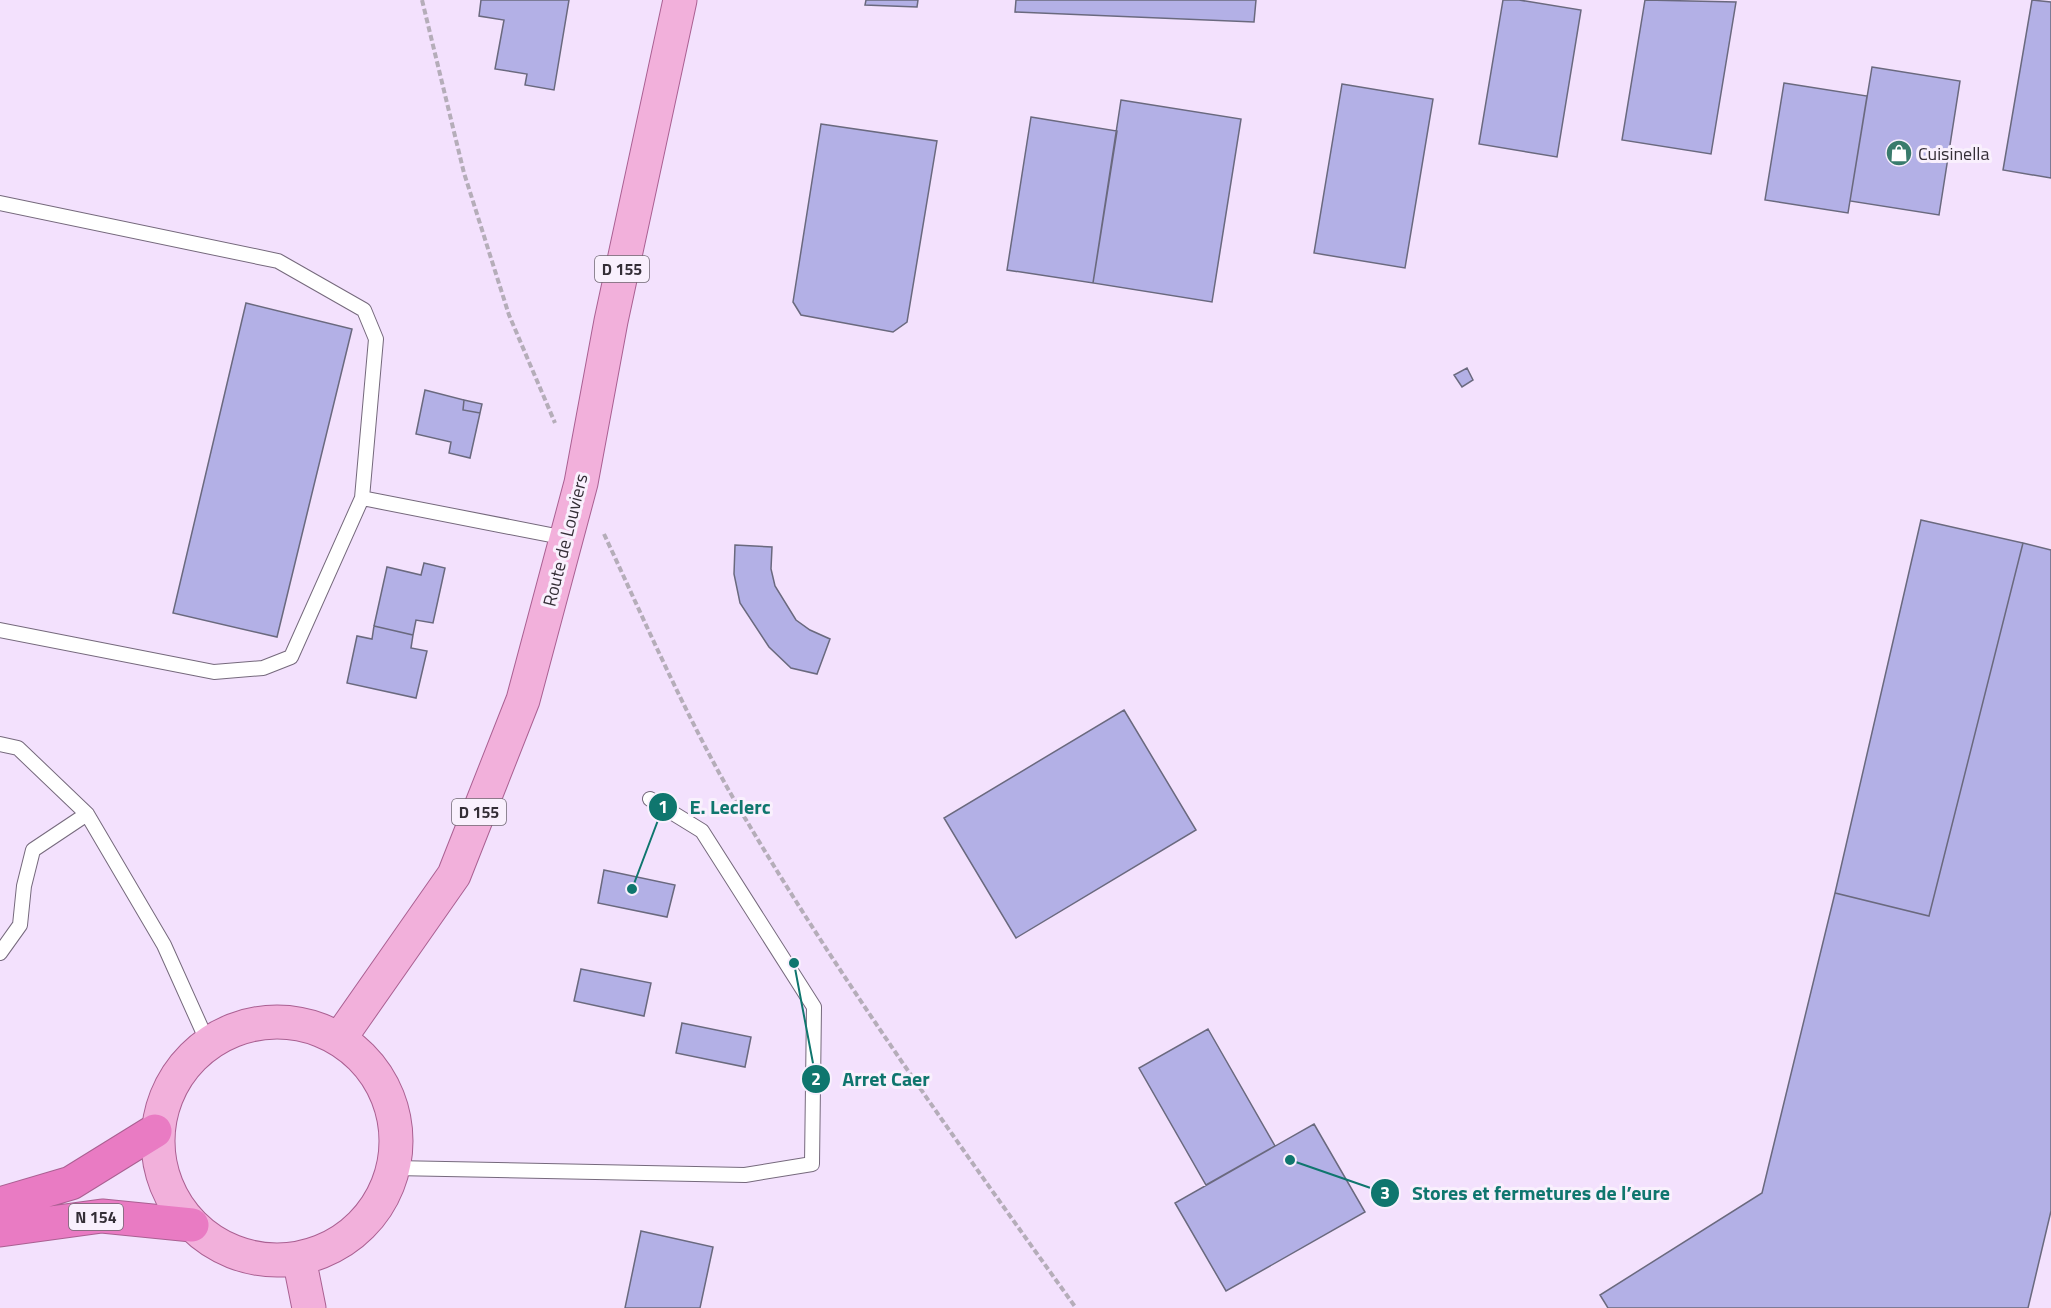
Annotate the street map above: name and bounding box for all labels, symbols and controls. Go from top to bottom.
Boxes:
shop icon: Cuisinella [1884,138,1914,168]
place label: Cuisinella [1918,140,1990,167]
road number: D 155 [595,256,649,282]
street label: Route de Louviers [535,471,595,609]
callout: E. Leclerc [648,788,783,826]
text: E. Leclerc [689,791,771,822]
text: 1 [658,793,668,820]
road number: D 155 [452,799,506,825]
callout: Arret Caer [801,1060,942,1098]
text: Arret Caer [842,1063,930,1094]
text: 2 [811,1065,821,1092]
callout: Stores et fermetures de l’eure [1370,1174,1682,1212]
text: Stores et fermetures de l’eure [1412,1177,1670,1208]
text: 3 [1380,1179,1390,1206]
road number: N 154 [69,1204,123,1230]

